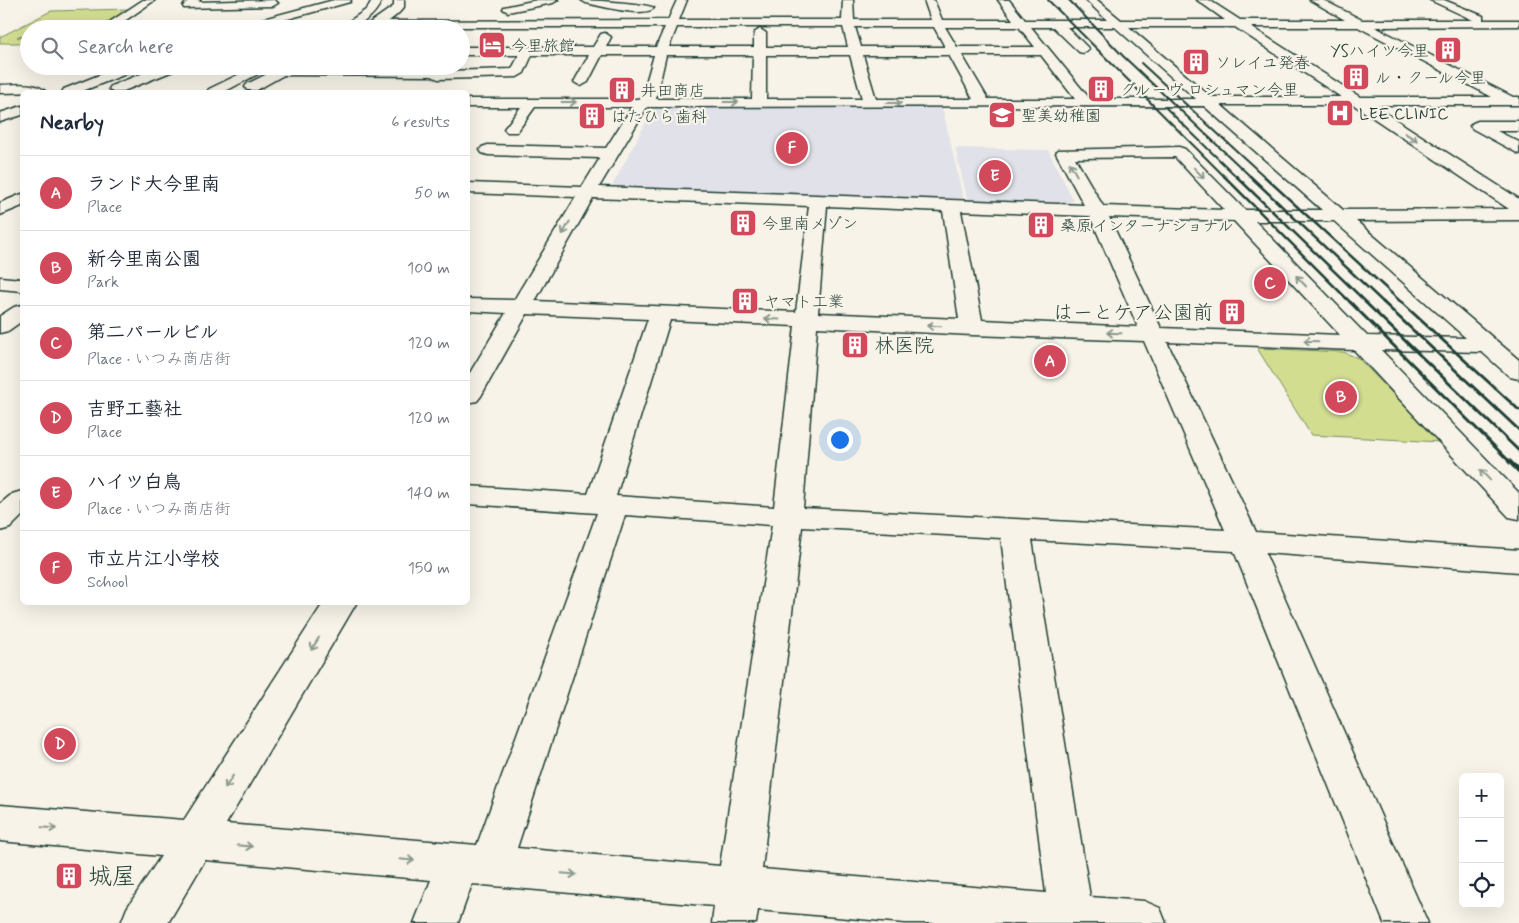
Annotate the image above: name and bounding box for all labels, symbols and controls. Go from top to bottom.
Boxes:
search box [20,20,470,75]
hotel icon: 今里旅館 [477,30,507,60]
icon: search [38,34,66,62]
text: Search here [78,35,174,60]
building icon: YSハイツ今里 [1433,35,1463,65]
place label: 今里旅館 [511,36,575,57]
place label: YSハイツ今里 [1331,41,1429,62]
building icon: ソレイユ発春 [1181,47,1211,77]
place label: ソレイユ発春 [1215,53,1310,74]
building icon: ル・クール今里 [1341,62,1371,92]
place label: ル・クール今里 [1375,68,1486,89]
building icon: グルーヴ ロシュマン今里 [1086,74,1116,104]
building icon: 井田商店 [607,75,637,105]
place label: グルーヴ ロシュマン今里 [1120,80,1299,101]
place label: 井田商店 [641,81,705,102]
one-way arrow [560,97,576,107]
one-way arrow [722,97,739,107]
one-way arrow [885,98,901,108]
hospital icon: LEE CLINIC [1325,98,1355,128]
school or university icon: 聖美幼稚園 [987,100,1017,130]
building icon: はたひら歯科 [577,101,607,131]
place label: LEE CLINIC [1359,104,1449,125]
place label: 聖美幼稚園 [1021,106,1101,127]
place label: はたひら歯科 [611,107,707,128]
text: Nearby [40,109,104,137]
text: 6 results [391,112,450,133]
pin: F [776,129,808,167]
one-way arrow [1404,132,1418,142]
pin: E [979,157,1011,195]
one-way arrow [1067,162,1077,177]
one-way arrow [1193,167,1205,179]
text: ランド大今里南 [87,172,220,197]
text: A [51,183,61,204]
text: 50 m [414,183,450,204]
text: Place [87,197,122,218]
building icon: 今里南メゾン [728,208,758,238]
building icon: 桑原インターナショナル [1026,210,1056,240]
place label: 今里南メゾン [762,214,858,235]
place label: 桑原インターナショナル [1060,216,1234,237]
one-way arrow [561,220,571,235]
text: 新今里南公園 [87,247,201,272]
text: B [51,258,61,279]
text: 100 m [407,258,450,279]
pin: C [1254,264,1286,302]
text: Park [87,272,119,293]
one-way arrow [1295,275,1307,287]
building icon: ヤマト工業 [730,286,760,316]
place label: ヤマト工業 [764,292,844,313]
building icon: はーとケア公園前 [1217,297,1247,327]
place label: はーとケア公園前 [1053,300,1213,327]
one-way arrow [764,315,780,324]
text: 第二パールビル [87,320,219,345]
one-way arrow [926,321,942,331]
one-way arrow [1106,328,1122,338]
building icon: 林医院 [840,330,870,360]
text: C [50,333,62,354]
text: 120 m [408,333,450,354]
place label: 林医院 [874,333,934,360]
one-way arrow [1304,336,1320,346]
pin: A [1034,342,1066,380]
text: Place · いつみ商店街 [87,349,231,370]
pin: B [1325,378,1357,416]
text: 吉野工藝社 [87,397,182,422]
text: D [50,408,62,429]
text: 120 m [408,408,450,429]
text: Place [87,422,122,443]
your location [827,427,853,453]
one-way arrow [1479,468,1491,481]
text: ハイツ白鳥 [87,470,182,495]
text: E [51,483,61,504]
text: 140 m [406,483,450,504]
text: Place · いつみ商店街 [87,499,231,520]
text: 市立片江小学校 [87,547,220,572]
text: F [52,558,60,579]
text: 150 m [408,558,450,579]
text: School [87,572,128,593]
one-way arrow [310,636,320,650]
pin: D [44,725,76,763]
map controls [1459,773,1504,908]
button: + [1459,773,1504,818]
one-way arrow [224,774,234,788]
button: − [1459,818,1504,863]
one-way arrow [40,823,56,833]
one-way arrow [237,841,253,850]
one-way arrow [399,855,415,865]
building icon: 城屋 [54,861,84,891]
place label: 城屋 [88,862,136,893]
button: locate [1459,863,1504,908]
one-way arrow [561,869,577,878]

